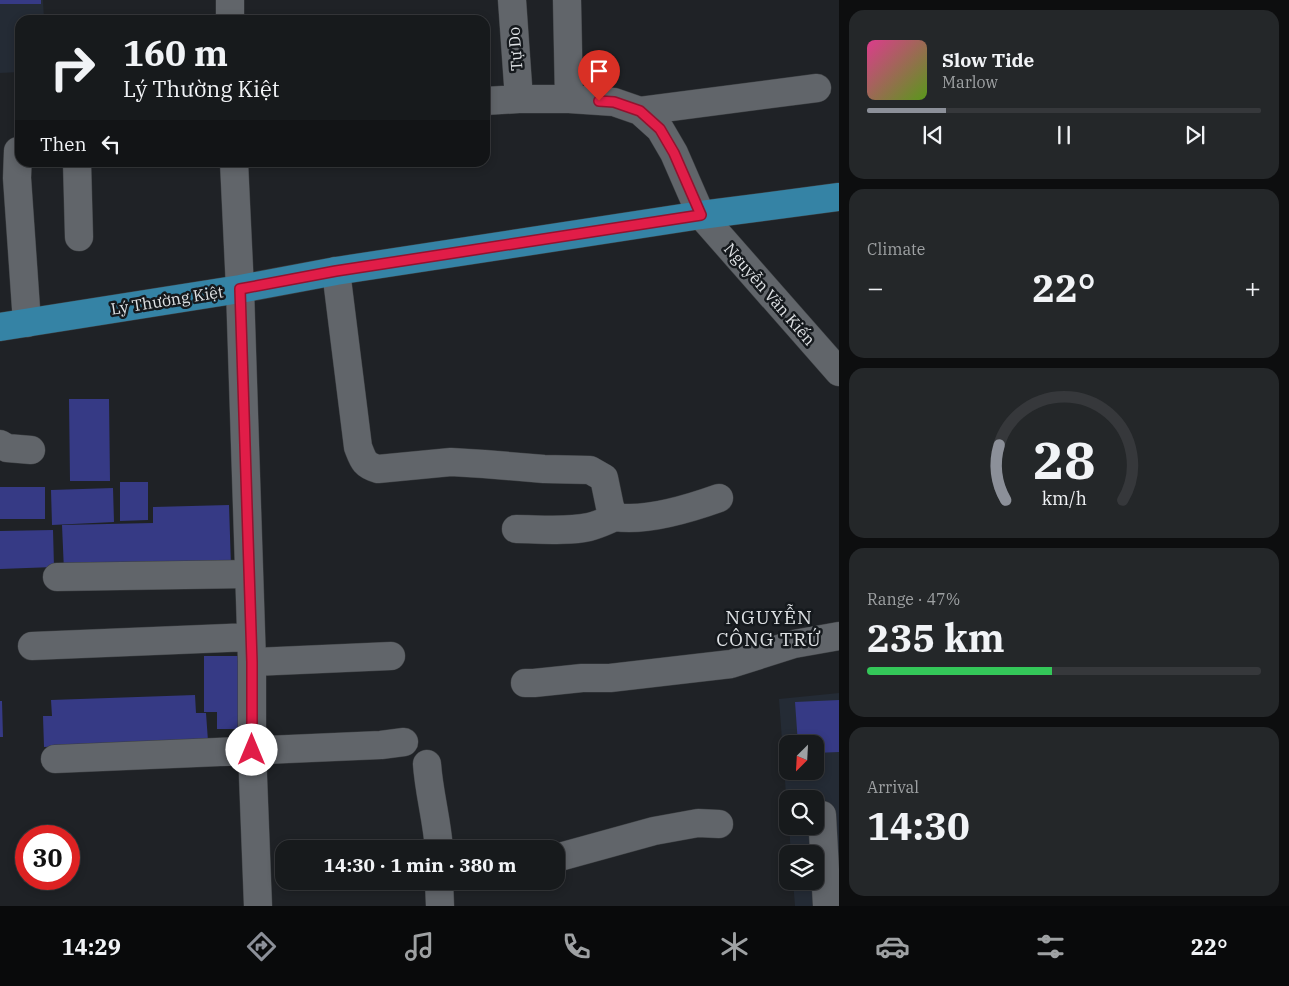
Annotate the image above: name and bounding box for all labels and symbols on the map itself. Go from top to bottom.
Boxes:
street label: Tự Do [503,26,527,72]
pin [578,50,620,101]
street label: Nguyễn Văn Kiến [720,239,820,349]
street label: Lý Thường Kiệt [109,281,225,319]
district label: NGUYỄN CÔNG TRỨ [716,604,822,651]
position arrow [225,723,277,775]
north arrow [779,735,824,780]
speed limit sign: 30 [15,825,80,890]

